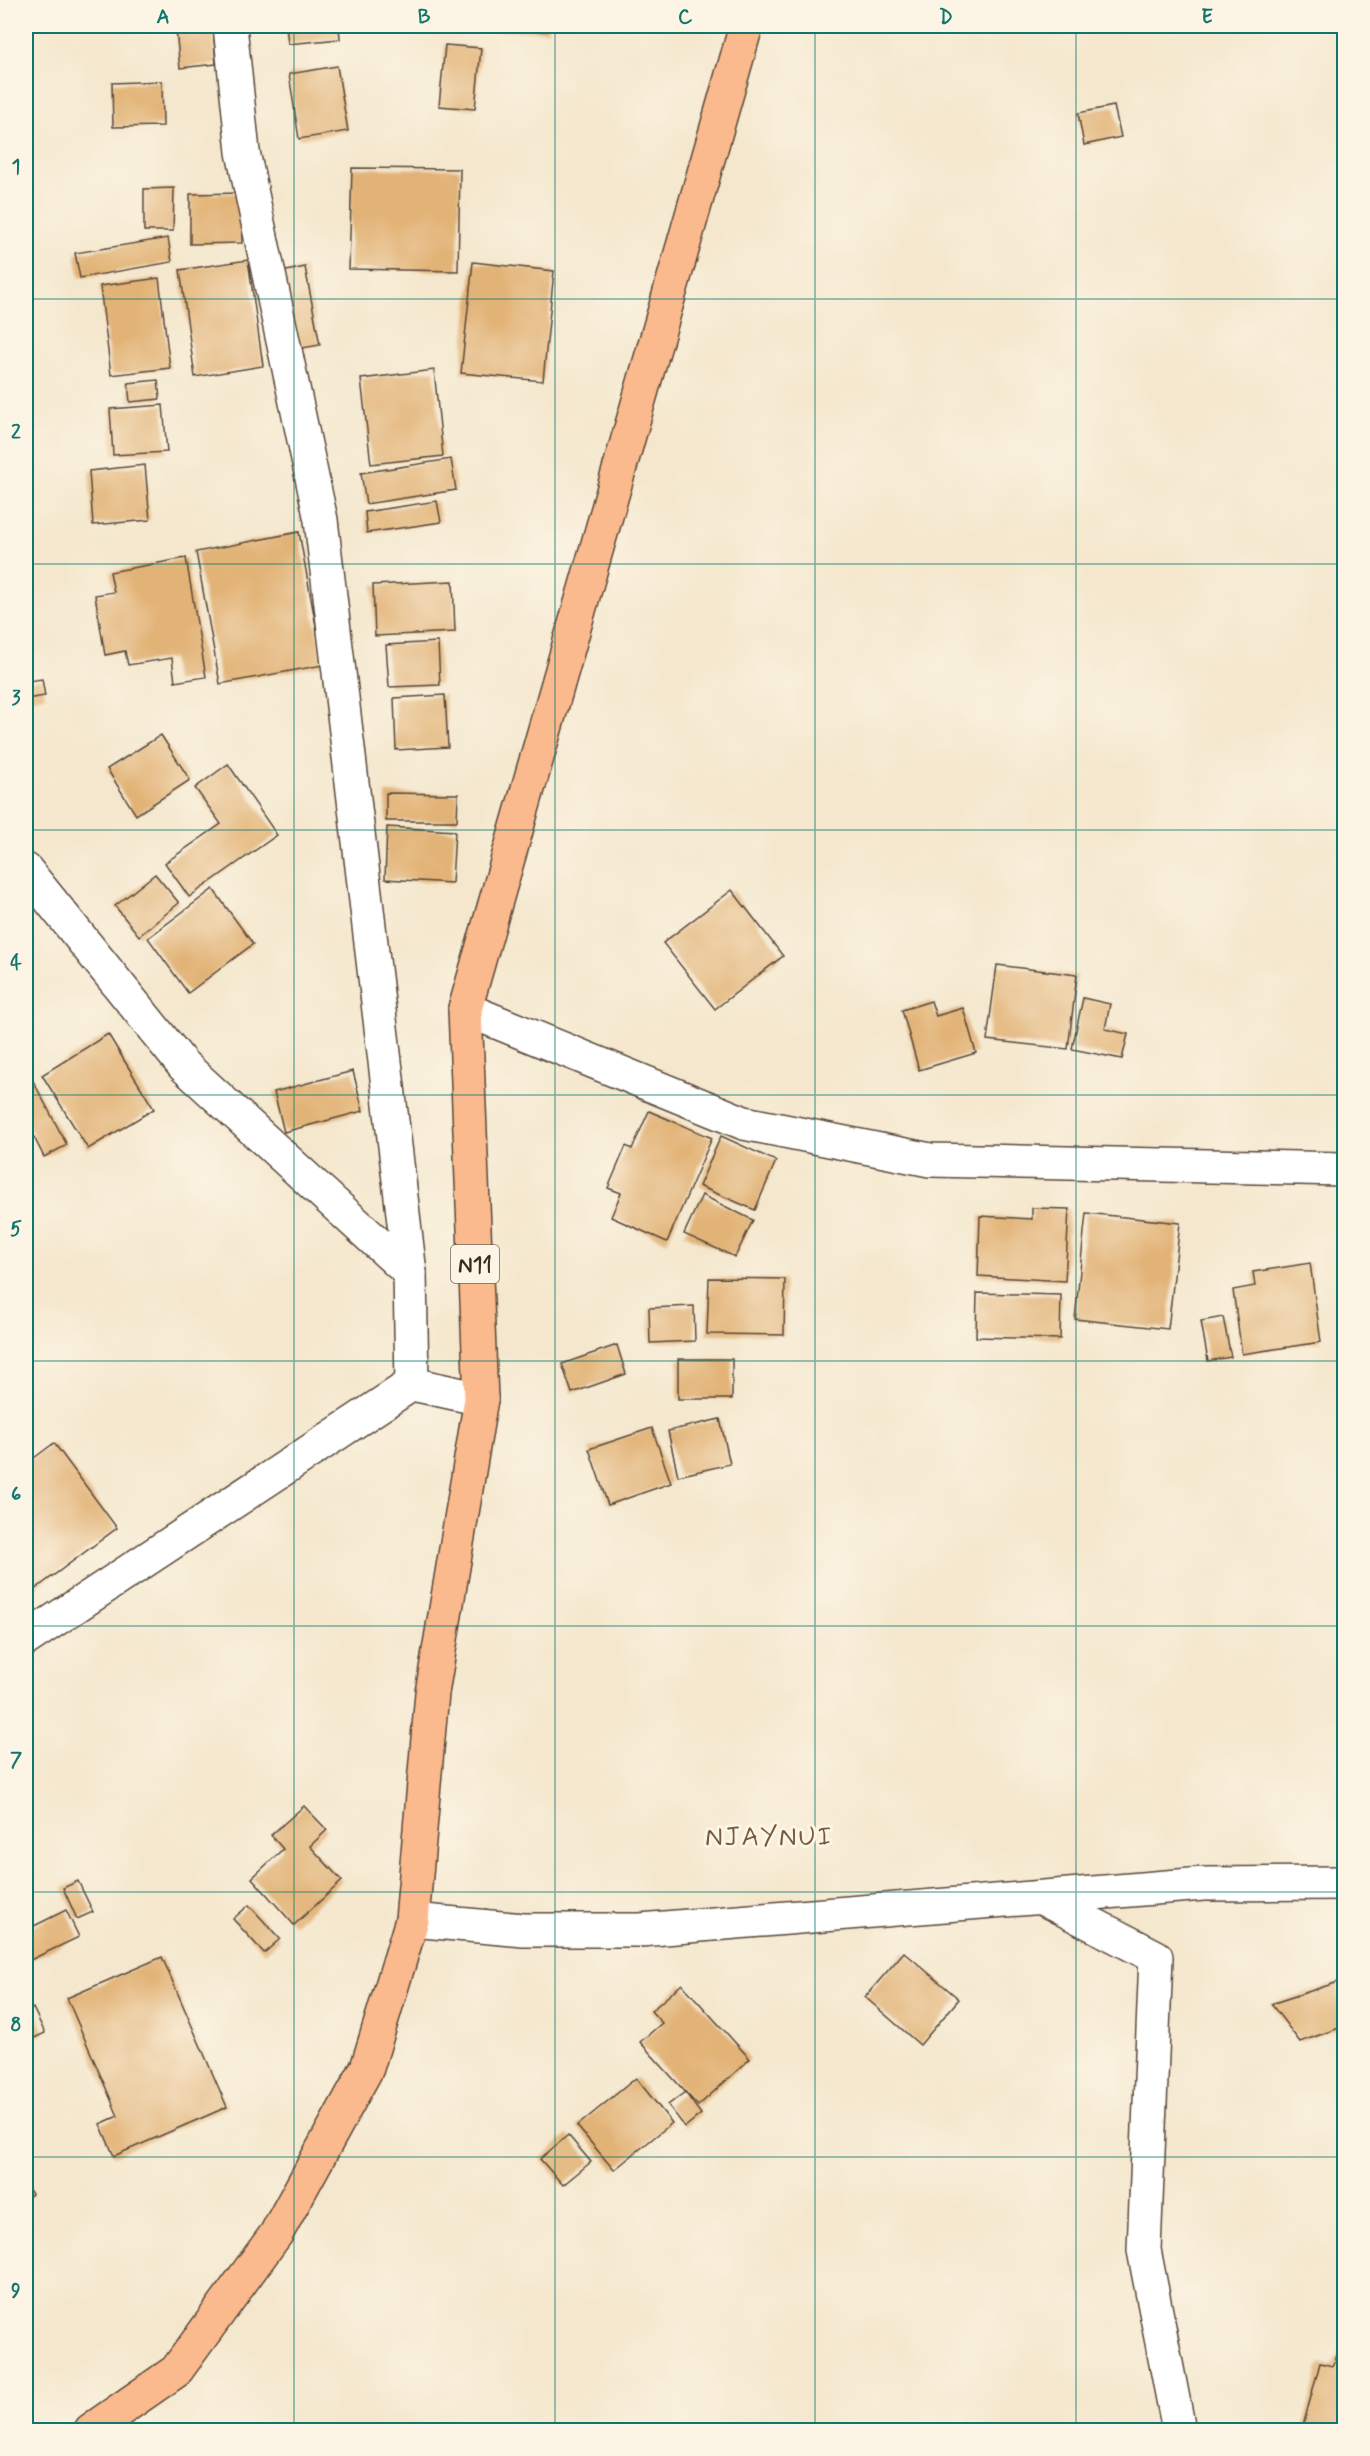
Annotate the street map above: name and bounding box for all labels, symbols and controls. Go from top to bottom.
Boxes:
text: A [156,4,170,31]
text: B [418,4,431,31]
text: C [678,4,693,31]
text: D [939,4,953,31]
text: E [1201,4,1213,31]
text: 1 [12,154,20,181]
text: 2 [11,419,21,446]
text: 3 [11,685,21,712]
text: 4 [10,950,22,977]
text: 5 [10,1216,22,1243]
road number: N11 [451,1245,499,1283]
text: 6 [11,1481,21,1508]
text: 7 [10,1747,22,1774]
district label: NJAYNUI [705,1820,833,1855]
text: 8 [10,2012,22,2039]
text: 9 [11,2278,21,2305]

